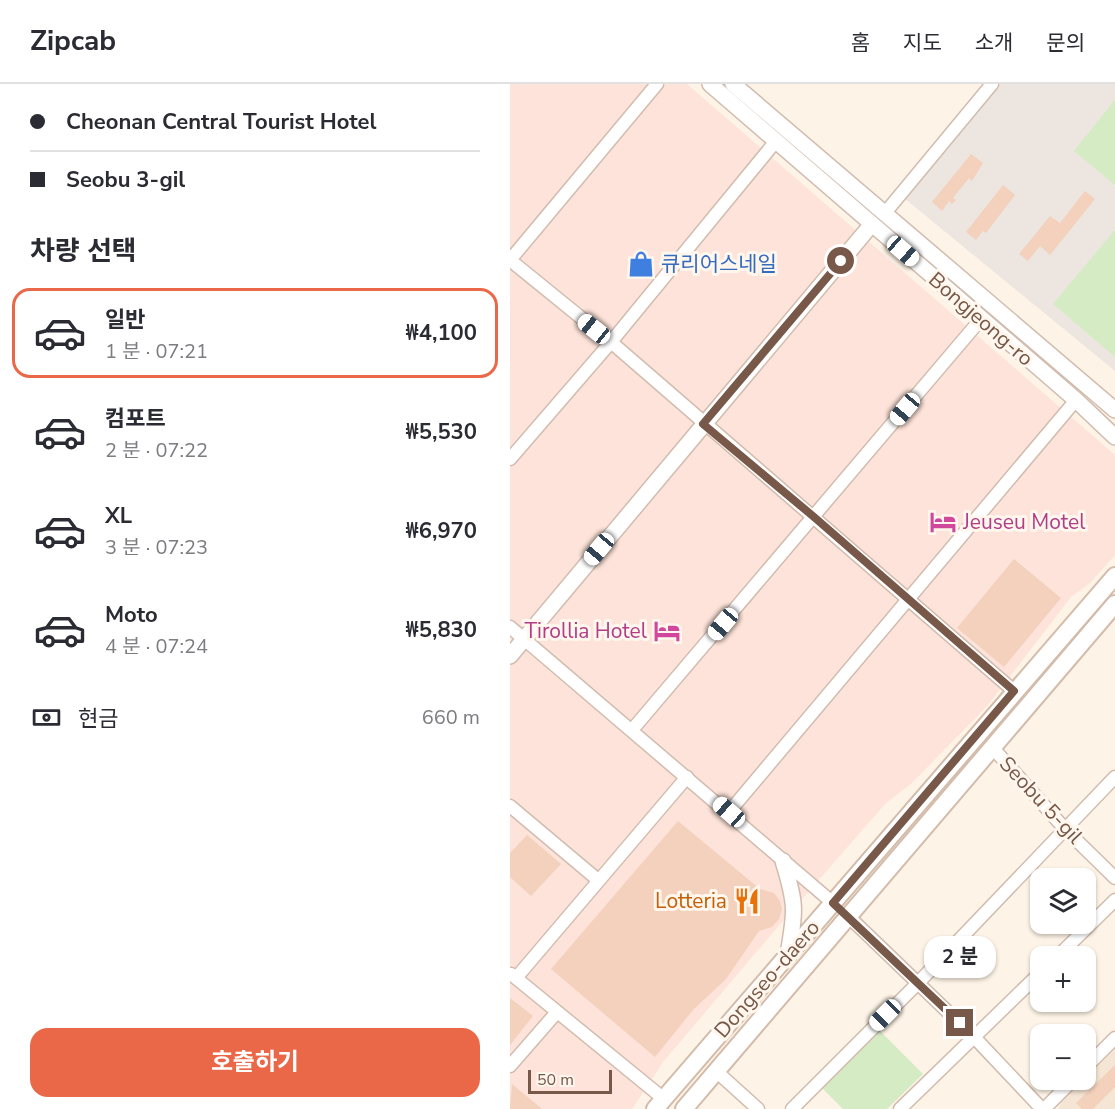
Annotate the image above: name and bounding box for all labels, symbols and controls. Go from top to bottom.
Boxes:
text: Zipcab [30,22,116,60]
text: 홈 [851,29,870,57]
text: 지도 [903,29,942,57]
text: 소개 [975,29,1013,57]
text: 문의 [1046,29,1085,57]
text: Cheonan Central Tourist Hotel [66,107,377,137]
text: Seobu 3-gil [66,165,185,195]
car [884,232,922,270]
text: 차량 선택 [30,233,137,270]
route start [827,247,854,274]
shop icon: 큐리어스네일 [626,249,656,279]
place label: 큐리어스네일 [661,250,777,278]
street label: Bongjeong-ro [923,266,1039,372]
text: 일반 [105,305,145,335]
icon: car [33,306,87,360]
car [574,311,614,347]
text: ₩4,100 [406,318,477,348]
text: 1 분 · 07:21 [105,338,208,365]
car [887,389,923,429]
text: 컴포트 [105,404,166,434]
icon: car [33,405,87,459]
text: ₩5,530 [406,417,477,447]
text: 2 분 · 07:22 [105,437,208,464]
text: XL [105,501,132,531]
icon: car [33,504,87,558]
hotel icon: Jeuseu Motel [928,507,958,537]
place label: Jeuseu Motel [962,508,1086,536]
text: ₩6,970 [406,516,477,546]
car [581,529,617,569]
text: 3 분 · 07:23 [105,534,208,561]
text: Moto [105,600,158,630]
icon: car [33,603,87,657]
car [705,604,741,644]
text: ₩5,830 [406,615,477,645]
hotel icon: Tirollia Hotel [652,616,682,646]
place label: Tirollia Hotel [524,617,648,645]
text: 4 분 · 07:24 [105,633,208,660]
icon: cash [30,701,63,734]
text: 현금 [78,704,118,734]
text: 660 m [422,704,480,731]
street label: Seobu 5-gil [993,750,1089,850]
car [710,793,748,831]
map controls [1030,868,1096,1090]
button: layers [1030,868,1096,934]
restaurant icon: Lotteria [732,886,762,916]
place label: Lotteria [655,887,727,915]
street label: Dongseo-daero [708,914,826,1044]
callout: 2 분 [924,936,996,978]
text: 2 분 [942,943,978,970]
button: + [1030,946,1096,1012]
car [866,996,904,1034]
route end [946,1009,973,1036]
button: − [1030,1024,1096,1090]
button: 호출하기 [30,1028,480,1097]
scale bar [528,1067,612,1094]
text: 50 m [537,1069,574,1091]

